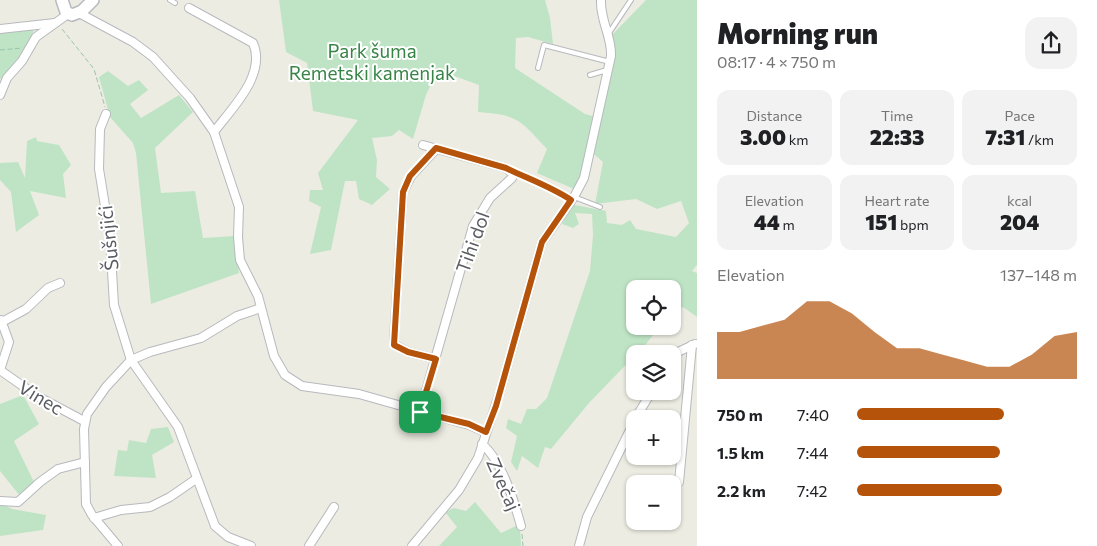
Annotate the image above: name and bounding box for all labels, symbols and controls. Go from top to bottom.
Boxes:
text: Morning run [717,16,878,50]
button: share [1025,17,1077,69]
park label: Park šuma Remetski kamenjak [289,39,455,84]
text: 08:17 · 4 × 750 m [717,52,836,71]
text: Distance [747,107,802,124]
text: Time [881,107,913,124]
text: Pace [1004,107,1035,124]
text: 3.00 [740,124,786,149]
text: 22:33 [870,124,924,149]
text: 7:31 [985,124,1025,149]
text: km [786,131,809,148]
text: /km [1025,131,1054,148]
text: Elevation [745,192,804,209]
text: Heart rate [864,192,930,209]
text: kcal [1007,192,1032,209]
street label: Šušnjići [92,204,123,272]
street label: Tihi dol [450,208,494,276]
text: 44 [754,209,780,234]
text: 151 [865,209,897,234]
text: 204 [1000,209,1039,234]
text: m [780,216,795,233]
text: bpm [897,216,929,233]
text: Elevation [717,265,785,284]
text: 137–148 m [1000,265,1077,284]
map controls [626,280,681,530]
button: locate [626,280,681,335]
button: layers [626,345,681,400]
street label: Vinec [14,375,68,419]
pin [399,391,441,433]
icon: arrive [406,398,434,426]
text: 750 m [717,405,763,424]
text: 7:40 [797,405,829,424]
button: + [626,410,681,465]
text: 1.5 km [717,443,764,462]
text: 7:44 [797,443,828,462]
street label: Zvečaj [482,454,526,514]
button: − [626,475,681,530]
text: 2.2 km [717,481,766,500]
text: 7:42 [797,481,827,500]

